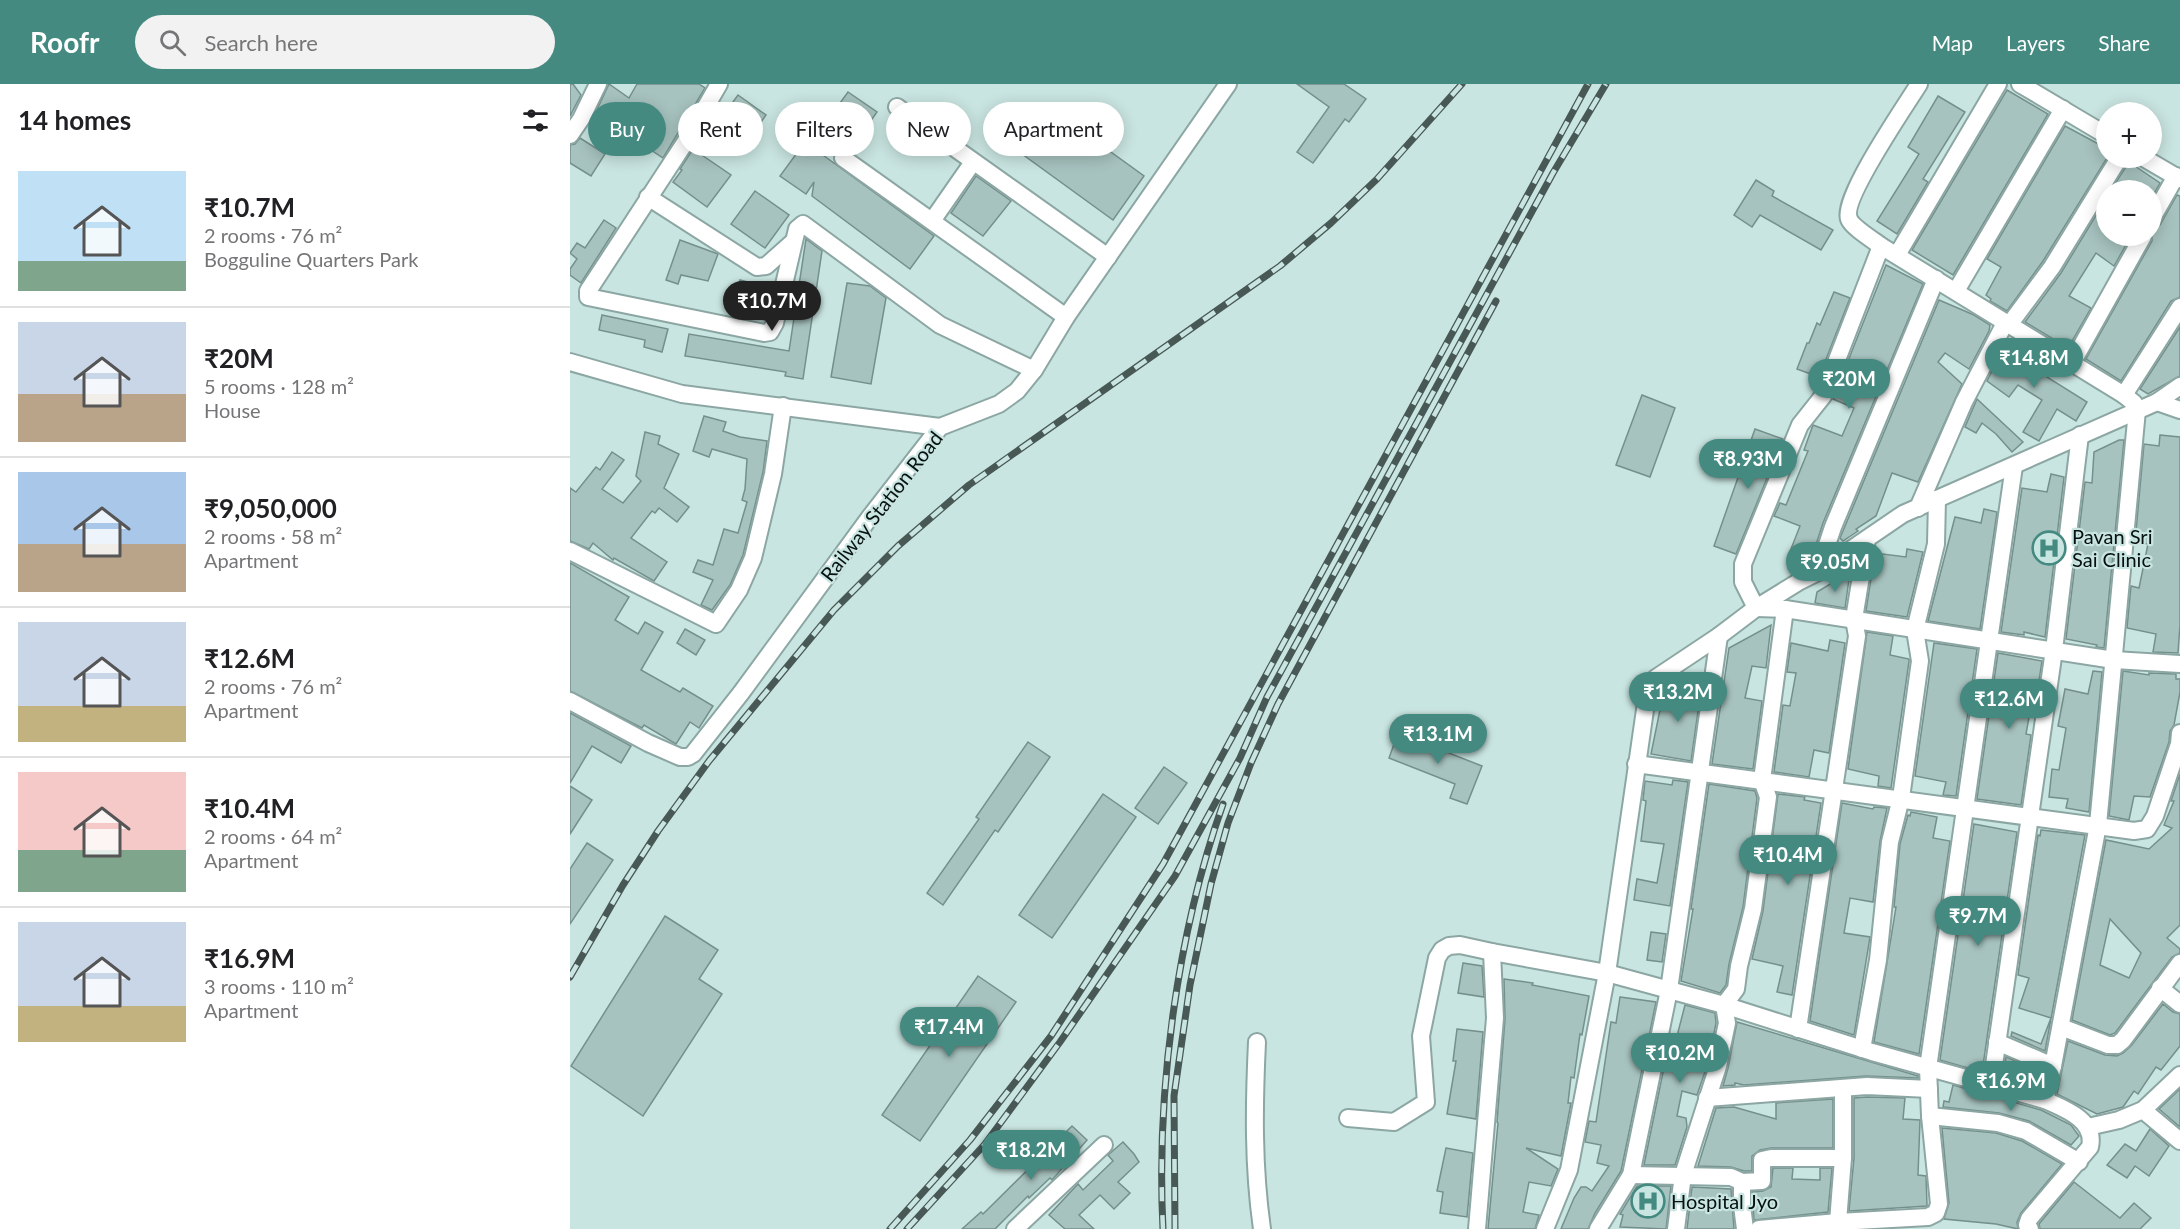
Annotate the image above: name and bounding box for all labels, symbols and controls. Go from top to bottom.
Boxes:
search box [135,15,555,69]
text: Roofr [30,25,99,59]
icon: search [156,26,189,59]
text: Search here [204,29,318,56]
text: Map [1932,30,1973,55]
text: Layers [2006,30,2065,55]
text: Share [2098,30,2150,55]
chip: Buy [588,102,666,156]
chip: Rent [678,102,763,156]
chip: Filters [775,102,874,156]
chip: New [886,102,971,156]
chip: Apartment [983,102,1124,156]
map controls [2096,102,2162,246]
button: + [2096,102,2162,168]
text: 14 homes [18,104,131,136]
icon: filters [519,104,552,137]
button: − [2096,180,2162,246]
text: ₹10.7M [204,191,295,223]
icon: home [66,195,138,267]
text: 2 rooms · 76 m² [204,223,342,247]
text: Bogguline Quarters Park [204,247,418,271]
pin: ₹10.7M [723,281,821,332]
text: ₹10.7M [737,288,807,312]
pin: ₹14.8M [1985,338,2083,389]
text: ₹20M [204,342,274,374]
text: ₹14.8M [1999,345,2069,369]
icon: home [66,346,138,418]
pin: ₹20M [1813,359,1885,410]
text: ₹20M [1822,366,1876,390]
text: 5 rooms · 128 m² [204,374,354,398]
text: House [204,398,261,422]
street label: Railway Station Road [815,426,947,586]
pin: ₹8.93M [1699,439,1797,490]
text: ₹8.93M [1713,446,1783,470]
text: ₹9,050,000 [204,492,337,524]
icon: home [66,496,138,568]
text: 2 rooms · 58 m² [204,524,342,548]
place label: Pavan Sri Sai Clinic [2072,524,2152,571]
hospital icon: Pavan Sri Sai Clinic [2031,530,2067,566]
pin: ₹9.05M [1786,542,1884,593]
text: Apartment [204,548,298,572]
text: ₹9.05M [1800,549,1870,573]
text: ₹12.6M [204,642,295,674]
icon: home [66,646,138,718]
pin: ₹13.2M [1629,672,1727,723]
text: 2 rooms · 76 m² [204,674,342,698]
text: ₹13.2M [1643,679,1713,703]
pin: ₹12.6M [1960,679,2058,730]
text: ₹12.6M [1974,686,2044,710]
text: Apartment [204,698,298,722]
pin: ₹13.1M [1389,714,1487,765]
text: ₹13.1M [1403,721,1473,745]
text: ₹10.4M [204,792,295,824]
icon: home [66,796,138,868]
text: 2 rooms · 64 m² [204,824,342,848]
pin: ₹10.4M [1739,835,1837,886]
text: ₹10.4M [1753,842,1823,866]
text: Apartment [204,848,298,872]
pin: ₹9.7M [1936,896,2020,947]
text: ₹9.7M [1949,903,2007,927]
text: ₹16.9M [204,942,295,974]
icon: home [66,946,138,1018]
text: 3 rooms · 110 m² [204,974,354,998]
text: Apartment [204,998,298,1022]
pin: ₹17.4M [900,1007,998,1058]
text: ₹17.4M [914,1014,984,1038]
pin: ₹10.2M [1631,1033,1729,1084]
text: ₹10.2M [1645,1040,1715,1064]
pin: ₹16.9M [1962,1061,2060,1112]
text: ₹16.9M [1976,1068,2046,1092]
pin: ₹18.2M [982,1130,1080,1181]
text: ₹18.2M [996,1137,1066,1161]
hospital icon: Hospital Jyo [1630,1183,1666,1219]
place label: Hospital Jyo [1671,1189,1778,1213]

